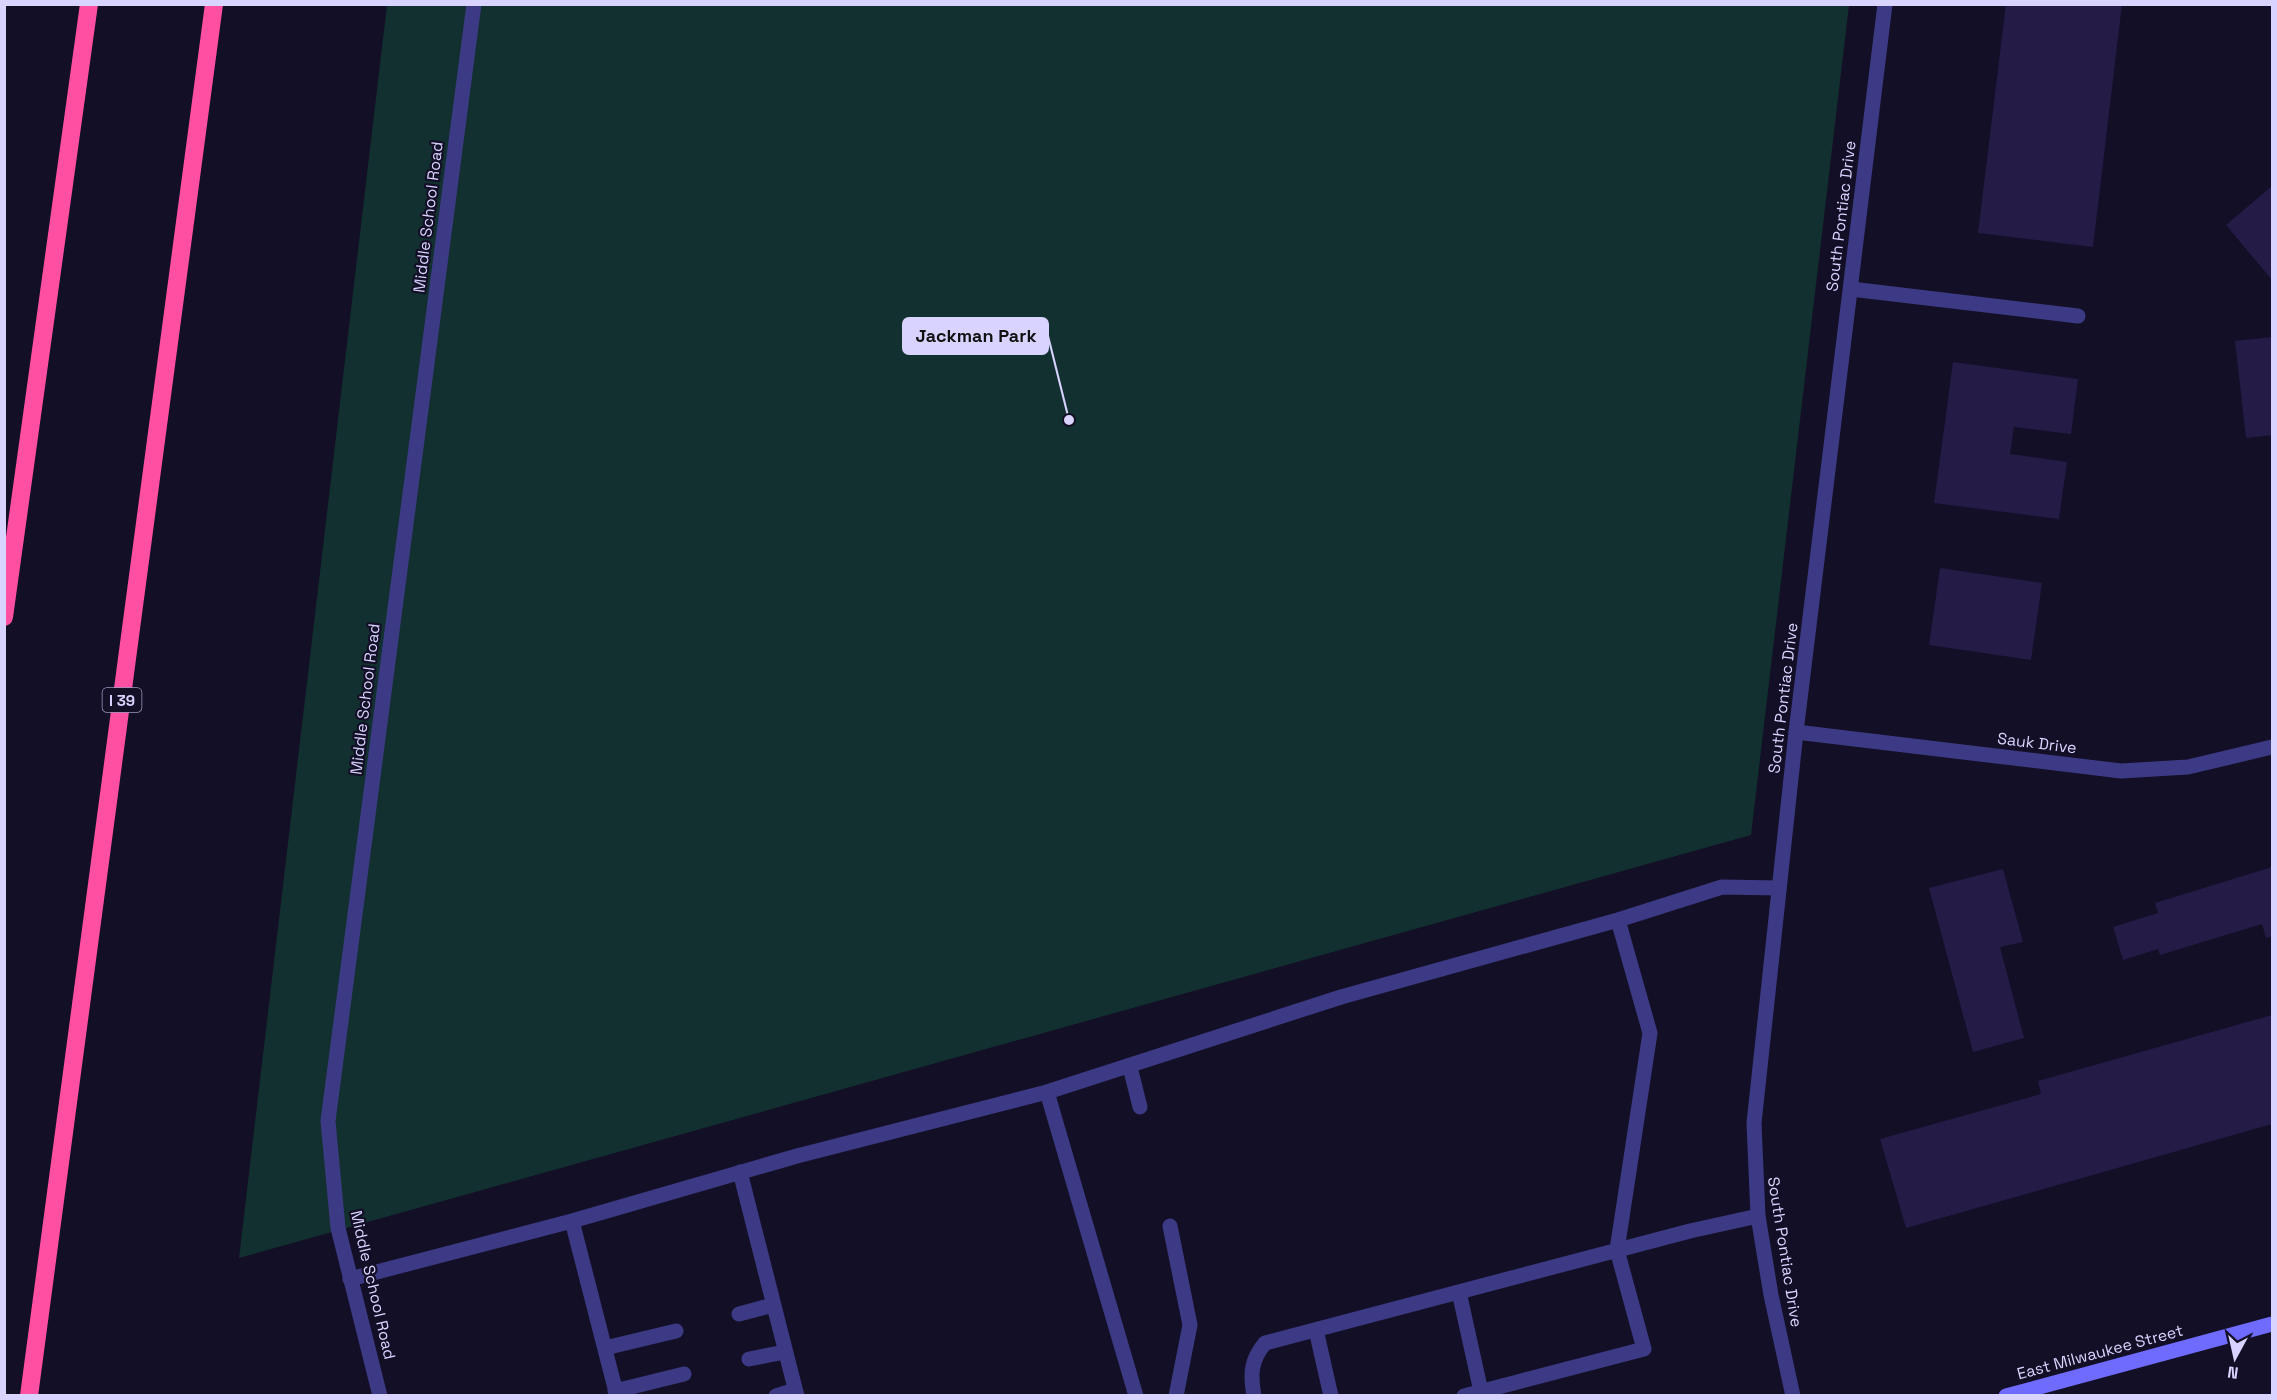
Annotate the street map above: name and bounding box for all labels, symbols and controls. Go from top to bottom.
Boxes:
street label: South Pontiac Drive [1821,139,1861,293]
street label: Middle School Road [408,140,448,294]
callout: Jackman Park [903,318,1048,354]
text: Jackman Park [915,324,1037,347]
street label: South Pontiac Drive [1763,621,1803,775]
street label: Middle School Road [345,622,385,776]
road number: I 39 [102,688,142,712]
street label: Sauk Drive [1996,728,2078,758]
street label: South Pontiac Drive [1763,1175,1807,1329]
street label: Middle School Road [346,1209,400,1361]
street label: East Milwaukee Street [2015,1320,2185,1384]
north arrow [2205,1328,2265,1388]
text: N [2226,1361,2240,1384]

